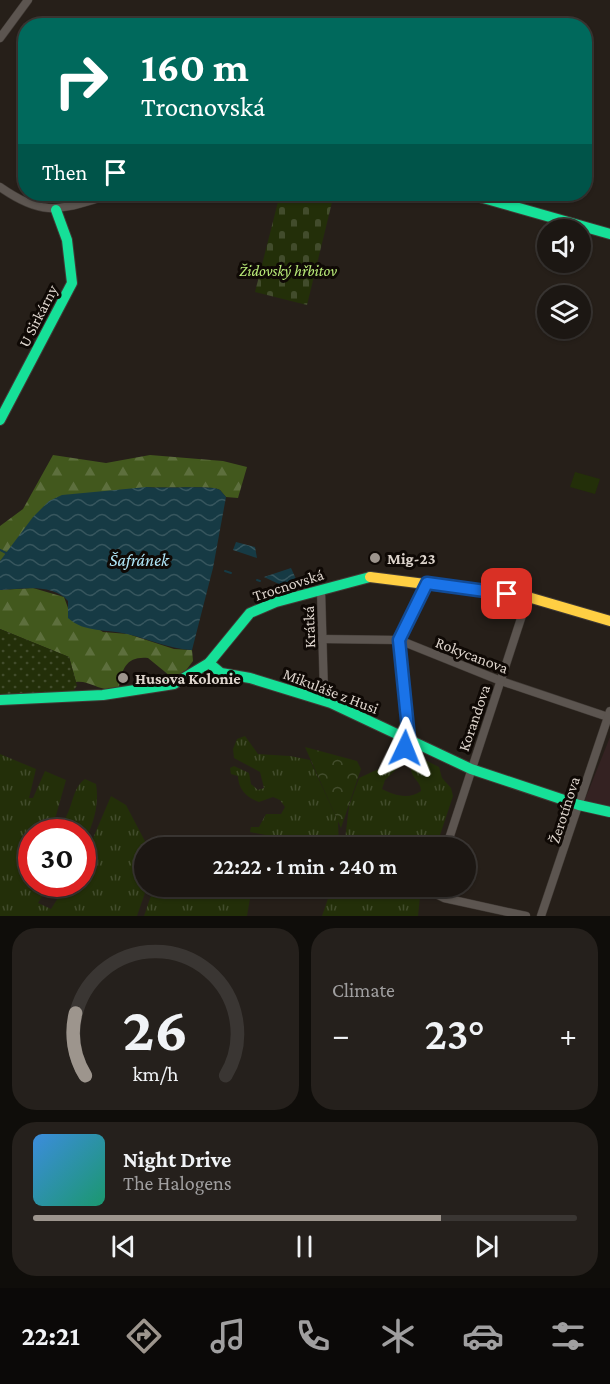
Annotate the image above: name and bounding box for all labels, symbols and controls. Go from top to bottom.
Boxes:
icon: right [42,42,120,120]
text: 160 m [141,43,249,90]
text: Trocnovská [141,92,265,122]
icon: arrive [99,156,132,189]
text: Then [42,160,87,185]
map controls [537,219,591,339]
button: sound [537,219,591,273]
park label: Židovský hřbitov [239,262,337,280]
street label: U Sirkárny [15,282,62,350]
button: layers [537,285,591,339]
water label: Šafránek [109,550,170,570]
place label: Mig-23 [387,550,436,567]
marker: Mig-23 [368,551,382,565]
street label: Trocnovská [250,565,326,604]
pin [481,568,532,619]
icon: arrive [490,577,523,610]
street label: Krátká [300,605,318,648]
street label: Rokycanova [433,633,511,678]
street label: Mikuláše z Husi [281,665,381,717]
place label: Husova Kolonie [135,670,241,687]
marker: Husova Kolonie [116,671,130,685]
street label: Korandova [455,682,494,754]
position arrow [373,716,437,780]
street label: Žerotínova [545,774,583,846]
speed limit sign: 30 [18,819,96,897]
text: 22:22 · 1 min · 240 m [213,854,397,879]
text: Climate [332,979,395,1001]
text: 26 [123,994,188,1063]
text: 23° [424,1009,485,1059]
text: − [332,1016,349,1053]
text: + [560,1016,577,1053]
text: km/h [132,1062,179,1086]
text: Night Drive [123,1147,231,1172]
text: The Halogens [123,1172,232,1194]
icon: previous [107,1230,140,1263]
icon: pause [288,1230,321,1263]
icon: next [470,1230,503,1263]
icon: directions [123,1315,165,1357]
icon: music [207,1315,249,1357]
icon: phone [292,1315,334,1357]
icon: climate [377,1315,419,1357]
icon: car [462,1315,504,1357]
icon: filters [547,1315,589,1357]
text: 22:21 [21,1321,80,1351]

